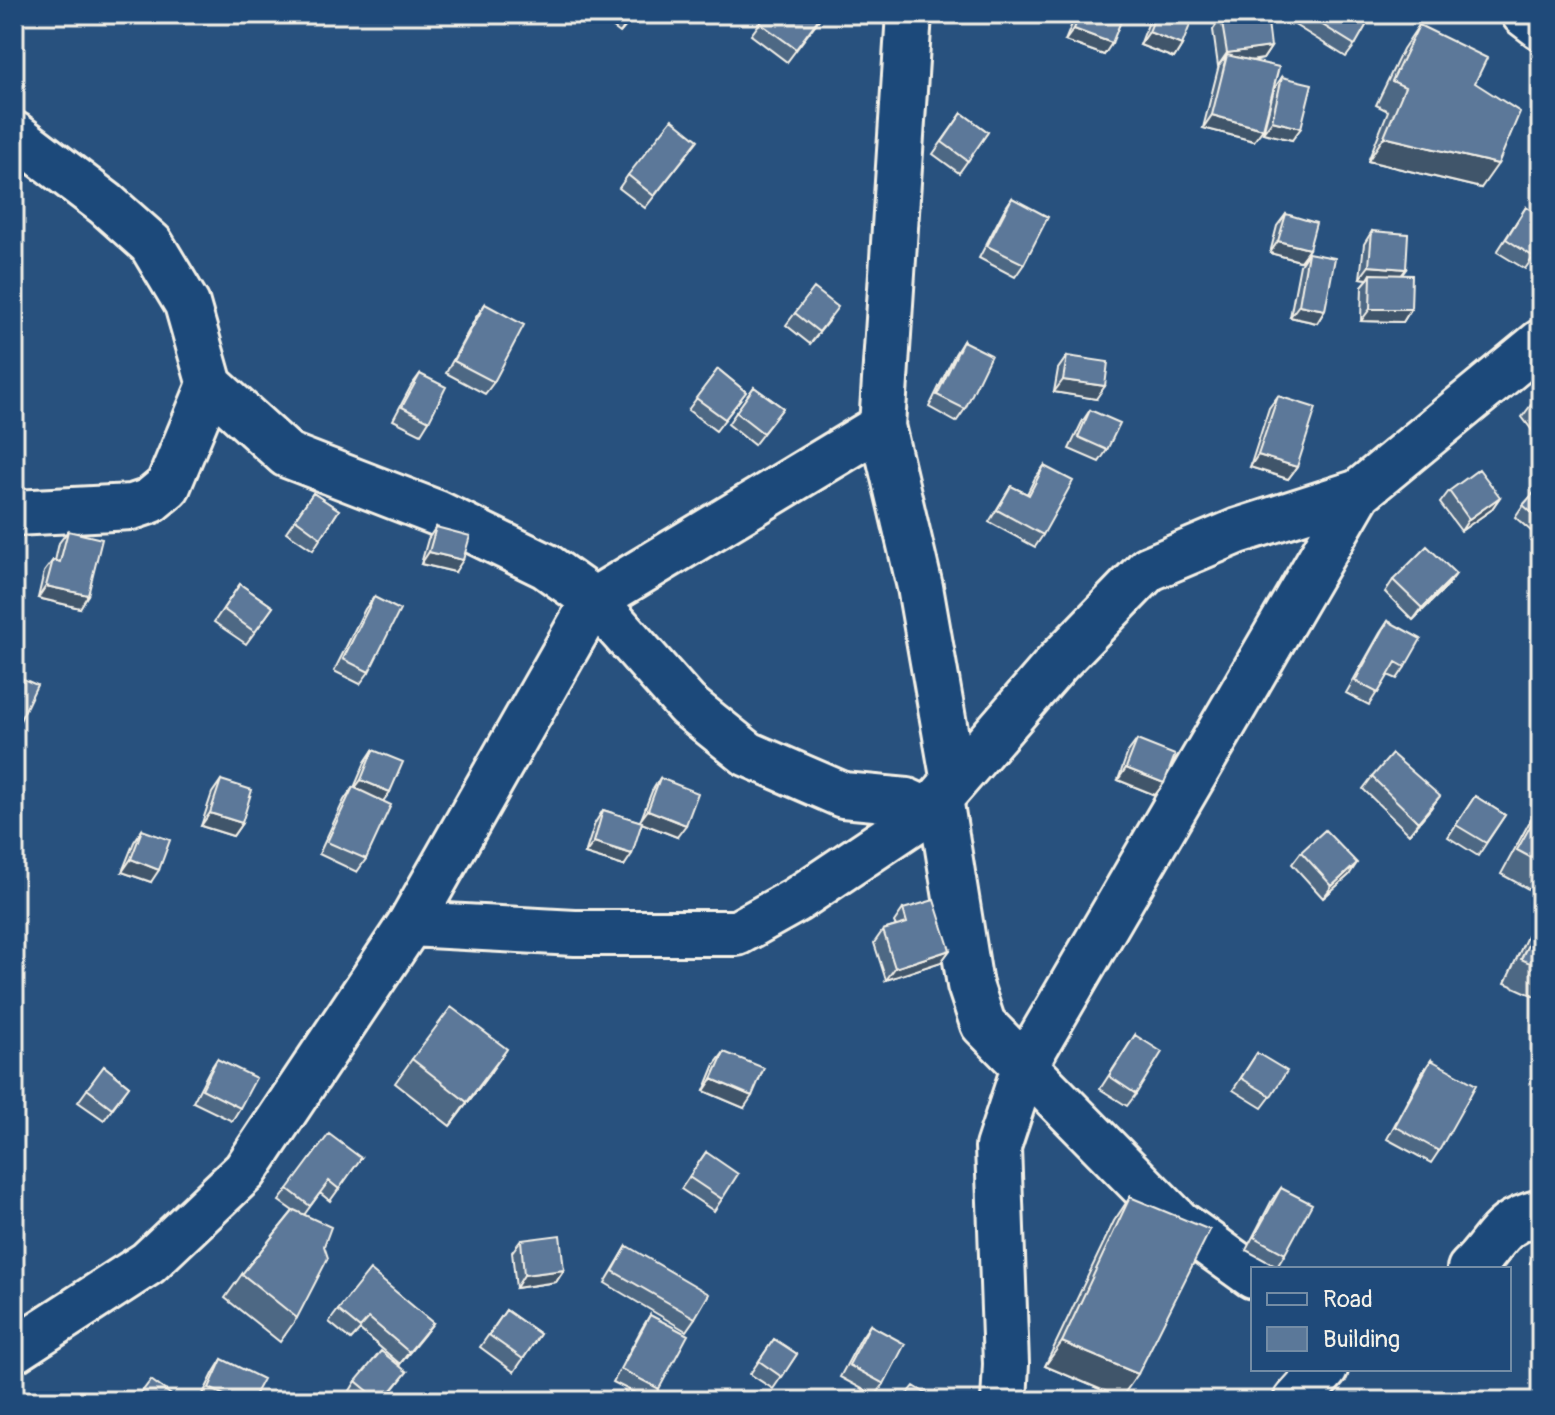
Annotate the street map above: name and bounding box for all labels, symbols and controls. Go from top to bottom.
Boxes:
legend [1251,1267,1511,1371]
text: Road [1323,1285,1373,1314]
text: Building [1323,1325,1400,1354]

